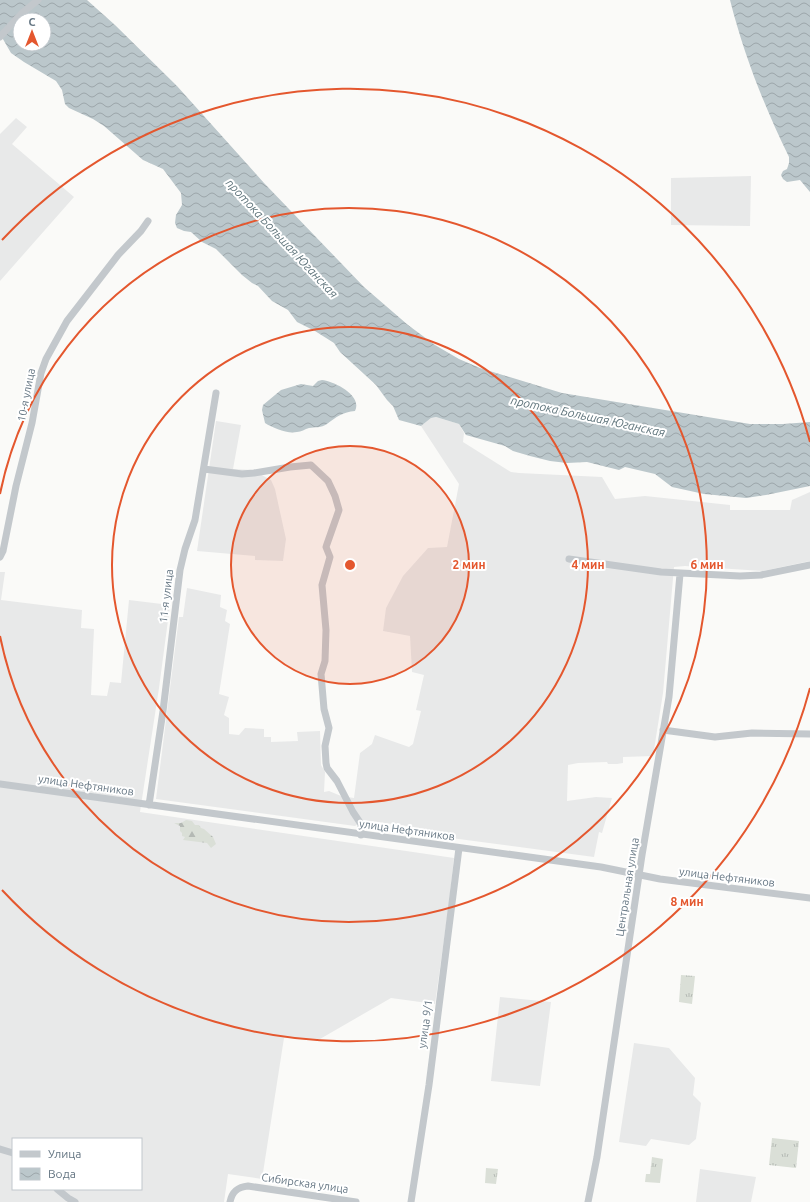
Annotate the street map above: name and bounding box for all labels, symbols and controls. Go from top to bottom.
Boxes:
north arrow [12,12,52,52]
text: С [28,16,36,28]
water label: протока Большая Юганская [224,176,340,300]
street label: 10-я улица [15,367,37,423]
water label: протока Большая Юганская [510,393,666,439]
centre of rings [343,558,357,572]
text: 2 мин [452,558,486,571]
text: 4 мин [571,558,605,571]
text: 6 мин [690,558,724,571]
street label: 11-я улица [157,568,175,624]
street label: улица Нефтяников [37,772,135,798]
street label: улица Нефтяников [358,817,456,843]
street label: Центральная улица [613,837,641,937]
street label: улица Нефтяников [678,865,776,889]
text: 8 мин [670,895,704,908]
street label: улица 9/1 [416,999,434,1049]
legend [12,1138,142,1190]
text: Улица [48,1147,81,1160]
text: Вода [48,1167,76,1180]
street label: Сибирская улица [261,1171,349,1195]

